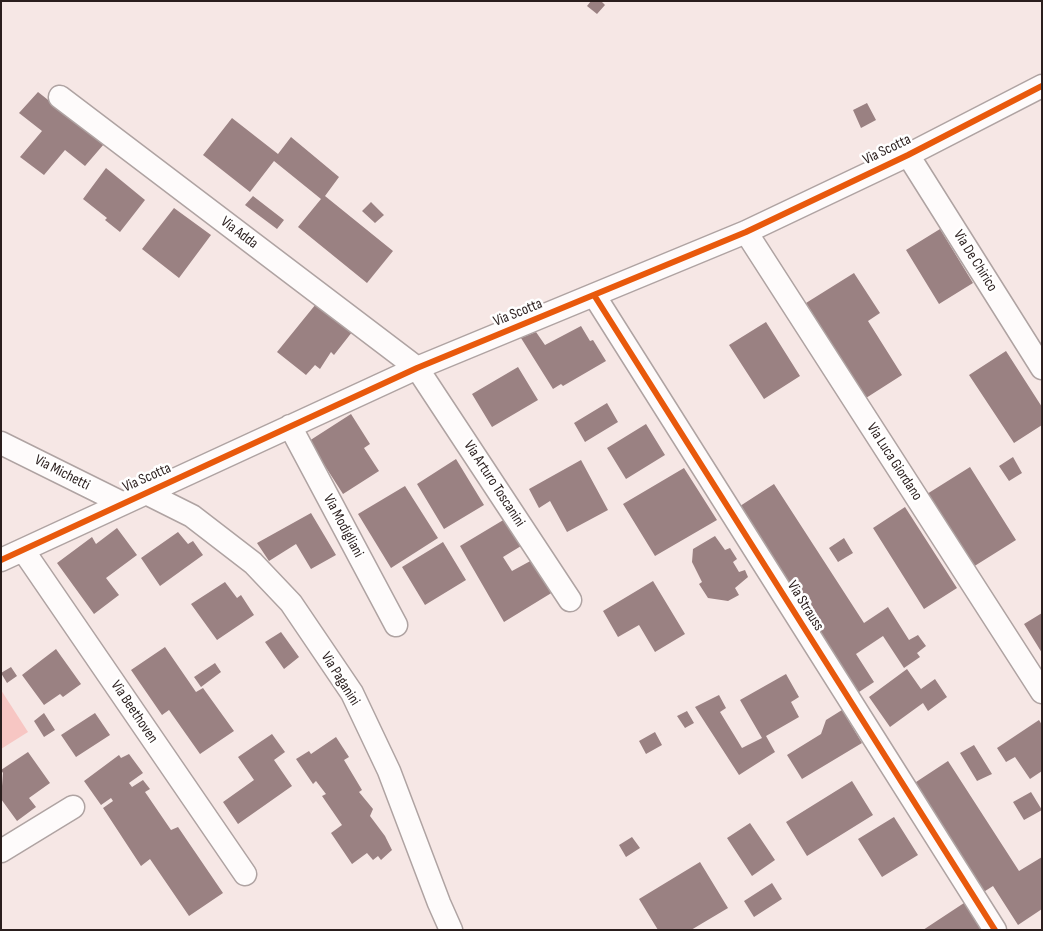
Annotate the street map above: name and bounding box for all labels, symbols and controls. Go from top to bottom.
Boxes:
street label: Via Scotta [860,131,914,169]
street label: Via Adda [217,213,261,253]
street label: Via De Chirico [949,227,1001,295]
street label: Via Scotta [491,295,545,331]
street label: Via Luca Giordano [862,420,926,504]
street label: Via Arturo Toscanini [459,438,529,530]
street label: Via Michetti [31,451,93,495]
street label: Via Scotta [120,459,174,497]
street label: Via Modigliani [319,491,367,561]
street label: Via Strauss [783,578,827,634]
street label: Via Paganini [317,649,363,709]
street label: Via Beethoven [107,677,161,747]

